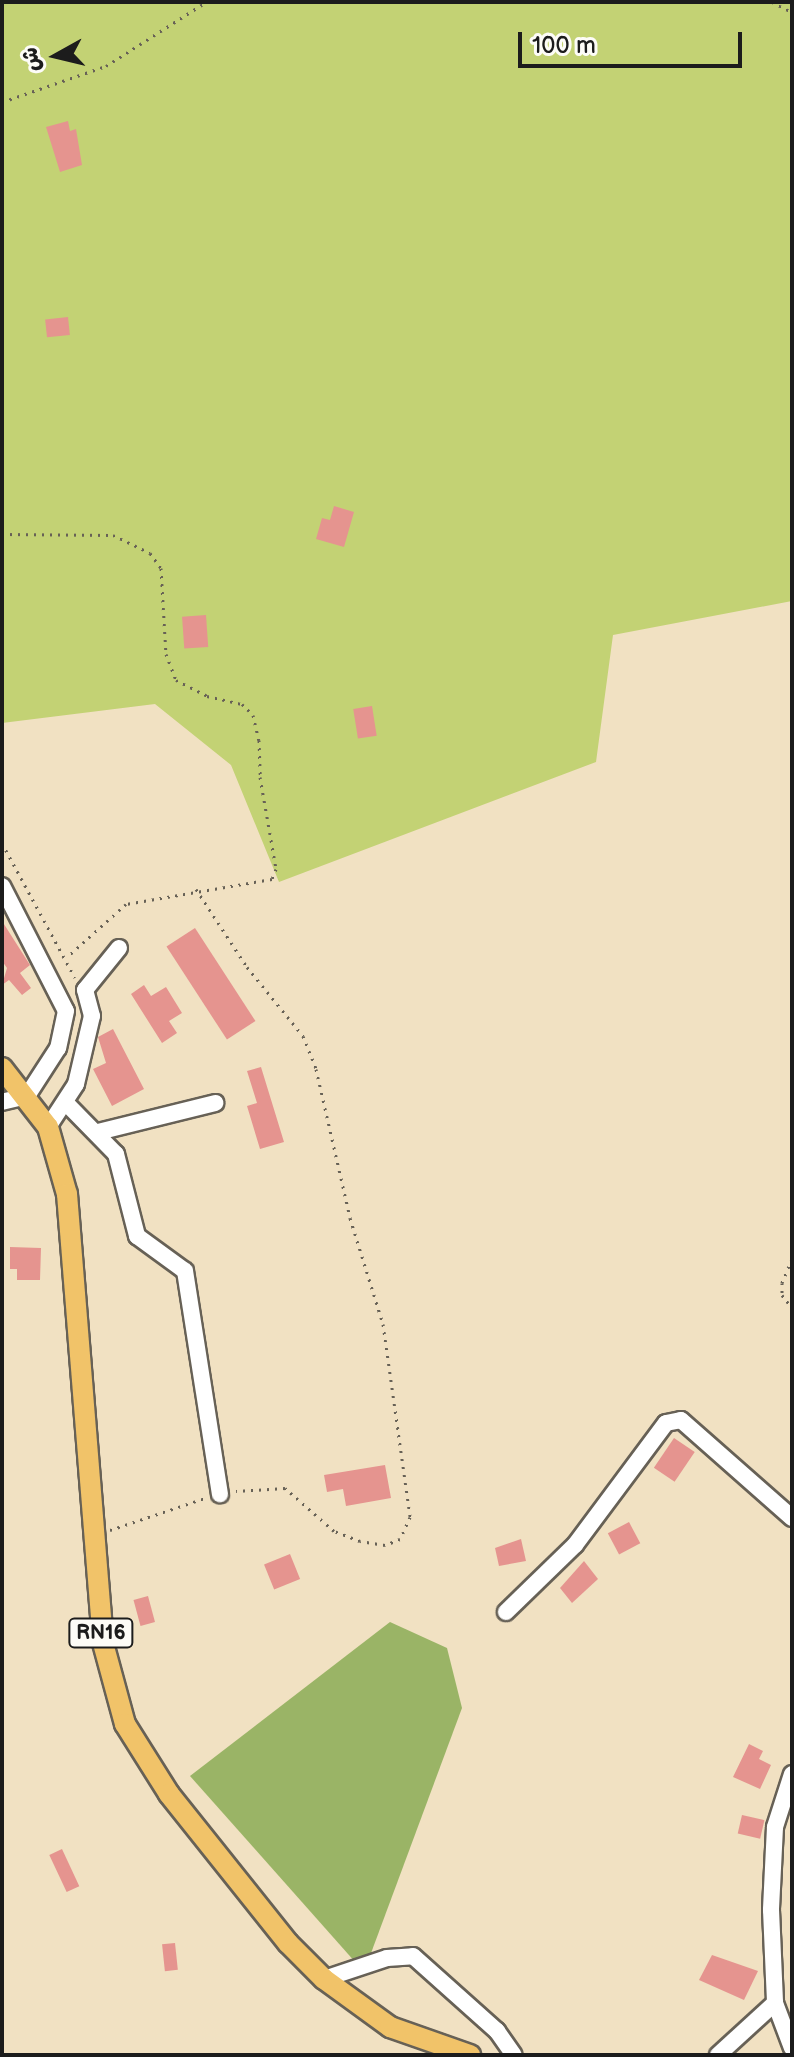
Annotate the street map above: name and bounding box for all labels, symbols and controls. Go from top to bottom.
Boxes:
north arrow [16,16,96,96]
scale bar [522,16,746,66]
text: 100 m [532,31,596,60]
text: ش [17,46,47,73]
road number: RN16 [67,1617,135,1649]

